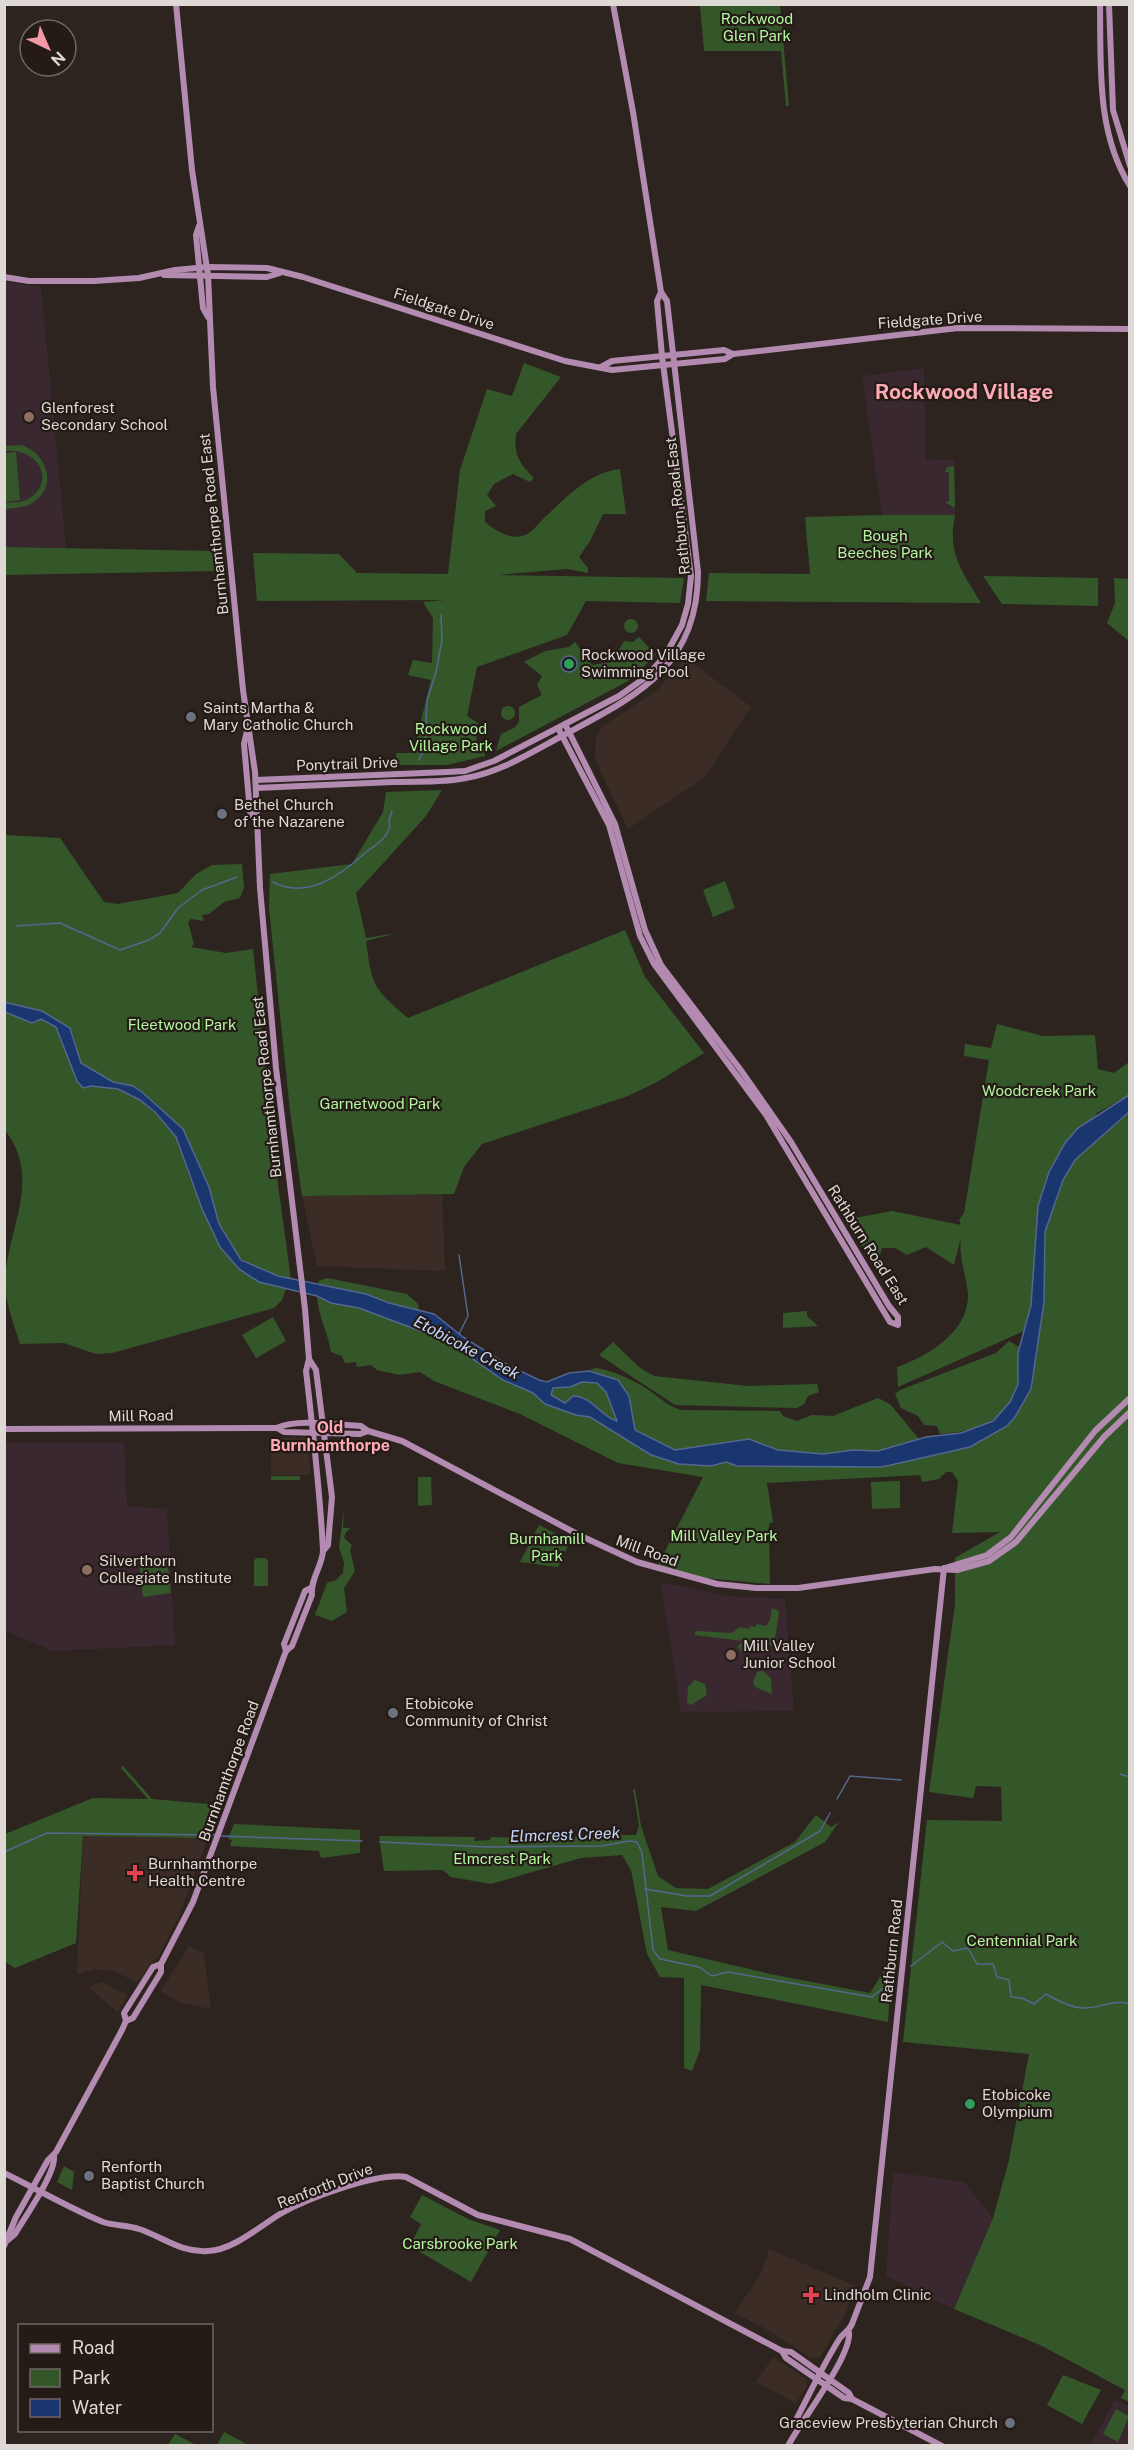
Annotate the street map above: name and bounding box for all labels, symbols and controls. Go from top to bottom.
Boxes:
park label: Rockwood Glen Park [721,10,793,44]
north arrow [18,18,78,78]
text: N [47,47,69,70]
street label: Fieldgate Drive [392,284,497,333]
street label: Fieldgate Drive [877,307,983,332]
district label: Rockwood Village [875,379,1053,404]
place label: Glenforest Secondary School [41,399,168,433]
marker: Glenforest Secondary School [22,410,36,424]
street label: Burnhamthorpe Road East [195,432,232,616]
street label: Rathburn Road East [662,436,693,576]
park label: Bough Beeches Park [837,527,933,561]
place label: Rockwood Village Swimming Pool [581,646,705,680]
marker: Rockwood Village Swimming Pool [562,657,576,671]
place label: Saints Martha & Mary Catholic Church [203,699,353,733]
marker: Saints Martha & Mary Catholic Church [184,710,198,724]
park label: Rockwood Village Park [409,720,493,754]
street label: Ponytrail Drive [296,753,398,774]
place label: Bethel Church of the Nazarene [234,796,345,830]
marker: Bethel Church of the Nazarene [215,807,229,821]
street label: Burnhamthorpe Road East [248,995,285,1179]
park label: Fleetwood Park [128,1016,236,1033]
park label: Woodcreek Park [982,1082,1096,1099]
park label: Garnetwood Park [320,1095,440,1112]
street label: Rathburn Road East [825,1182,912,1308]
water label: Etobicoke Creek [411,1312,523,1384]
street label: Mill Road [108,1406,174,1425]
district label: Old Burnhamthorpe [270,1418,390,1455]
park label: Mill Valley Park [670,1527,778,1544]
park label: Burnhamill Park [509,1530,585,1564]
street label: Mill Road [614,1531,681,1570]
place label: Silverthorn Collegiate Institute [99,1552,232,1586]
marker: Silverthorn Collegiate Institute [80,1563,94,1577]
place label: Mill Valley Junior School [743,1637,836,1671]
marker: Mill Valley Junior School [724,1648,738,1662]
place label: Etobicoke Community of Christ [405,1695,548,1729]
street label: Burnhamthorpe Road [195,1698,262,1843]
marker: Etobicoke Community of Christ [386,1706,400,1720]
water label: Elmcrest Creek [510,1823,621,1846]
park label: Elmcrest Park [453,1850,551,1867]
place label: Burnhamthorpe Health Centre [148,1855,257,1889]
marker: Burnhamthorpe Health Centre [126,1864,144,1882]
street label: Rathburn Road [878,1898,905,2003]
park label: Centennial Park [967,1932,1077,1949]
place label: Etobicoke Olympium [982,2086,1053,2120]
marker: Etobicoke Olympium [963,2097,977,2111]
place label: Renforth Baptist Church [101,2158,205,2192]
street label: Renforth Drive [275,2160,375,2212]
marker: Renforth Baptist Church [82,2169,96,2183]
park label: Carsbrooke Park [402,2235,518,2252]
marker: Lindholm Clinic [802,2286,820,2304]
place label: Lindholm Clinic [824,2286,932,2303]
legend [18,2324,213,2432]
text: Road [72,2337,115,2358]
text: Park [72,2367,110,2388]
text: Water [72,2397,122,2418]
place label: Graceview Presbyterian Church [779,2414,998,2431]
marker: Graceview Presbyterian Church [1003,2416,1017,2430]

